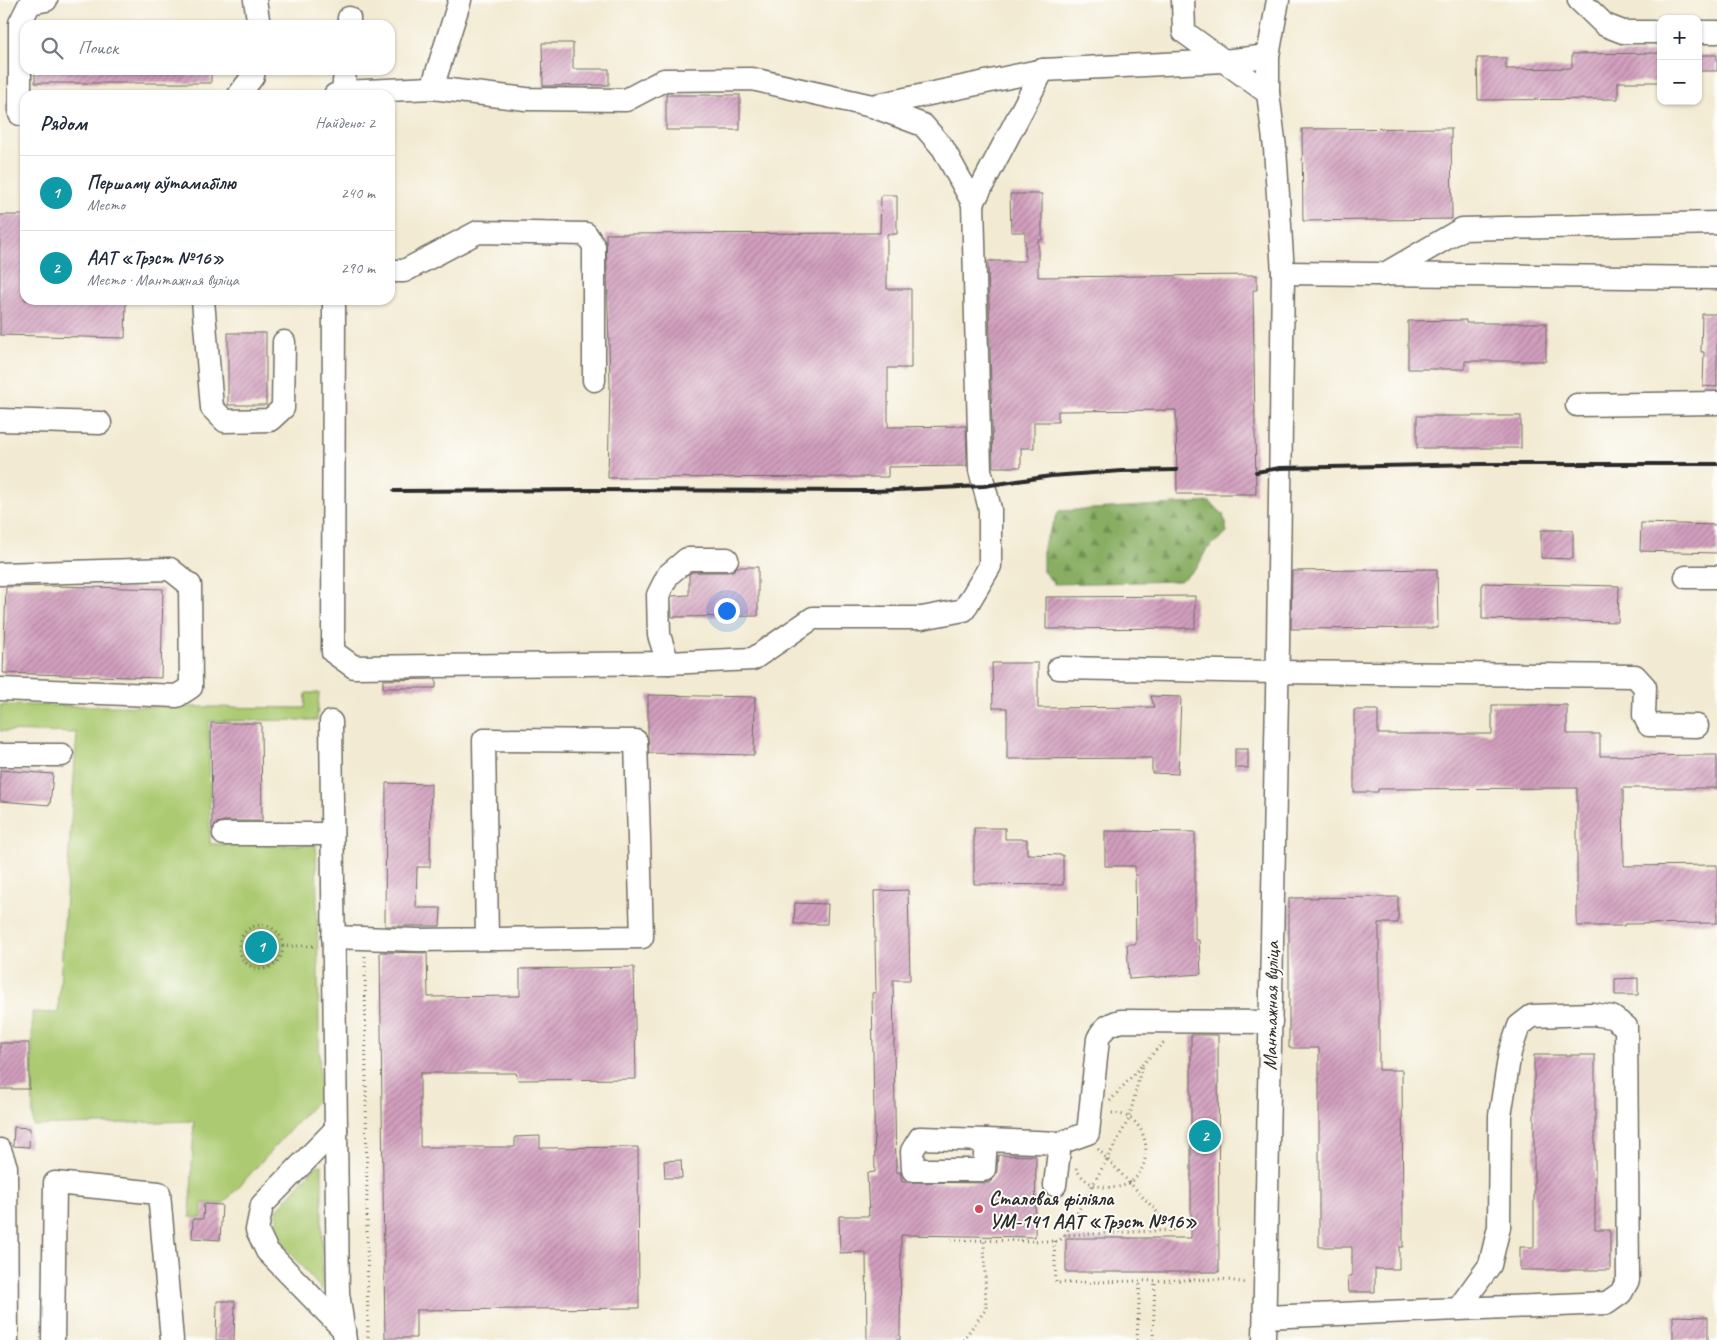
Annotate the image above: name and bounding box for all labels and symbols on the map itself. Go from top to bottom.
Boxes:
your location [714,598,740,624]
pin: 1 [245,928,277,966]
street label: Мантажная вуліца [1257,940,1285,1071]
pin: 2 [1189,1117,1221,1155]
place label: Сталовая філіяла УМ-141 ААТ «Трэст №16» [989,1186,1198,1234]
marker: Сталовая філіяла УМ-141 ААТ «Трэст №16» [973,1203,985,1215]

